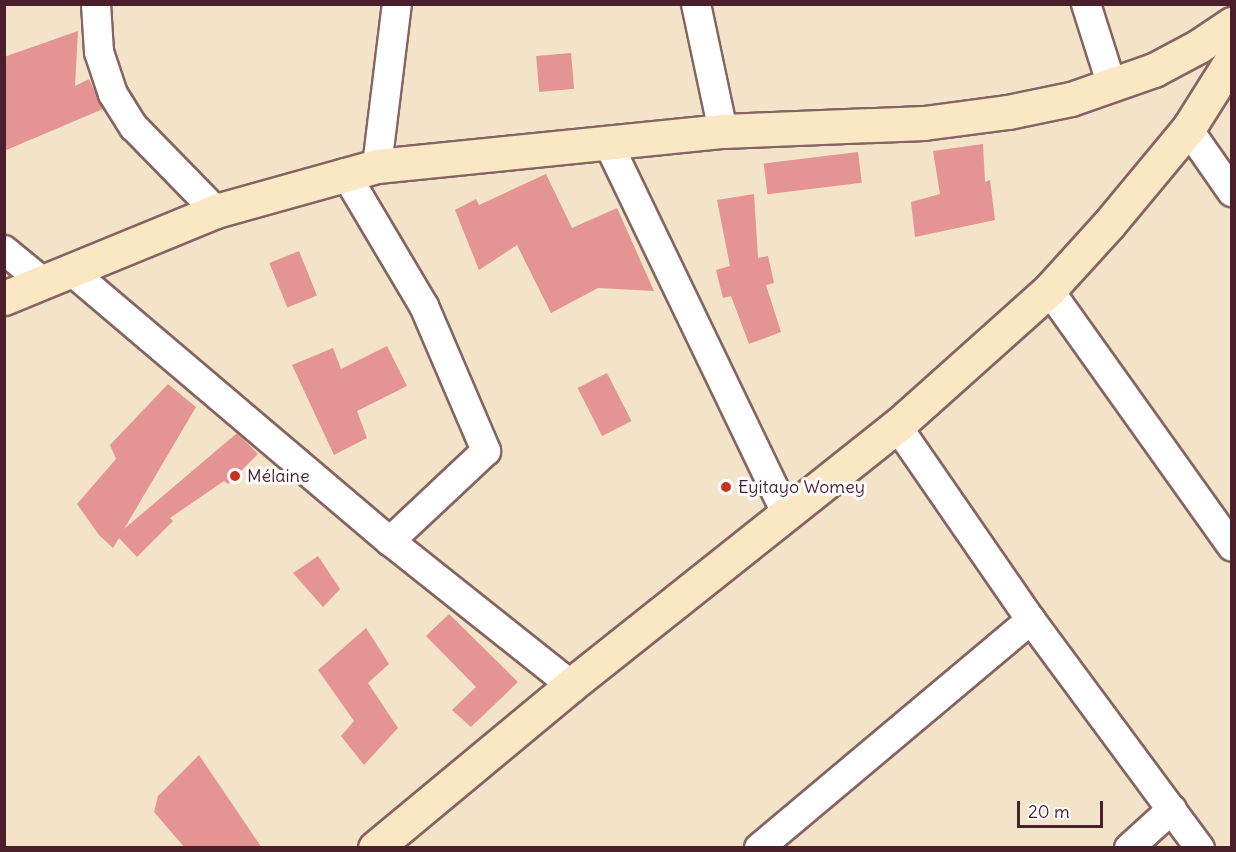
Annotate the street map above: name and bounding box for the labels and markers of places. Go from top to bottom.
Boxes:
place label: Mélaine [247,465,310,487]
marker: Mélaine [228,469,242,483]
place label: Eyitayo Womey [738,476,865,498]
marker: Eyitayo Womey [719,480,733,494]

